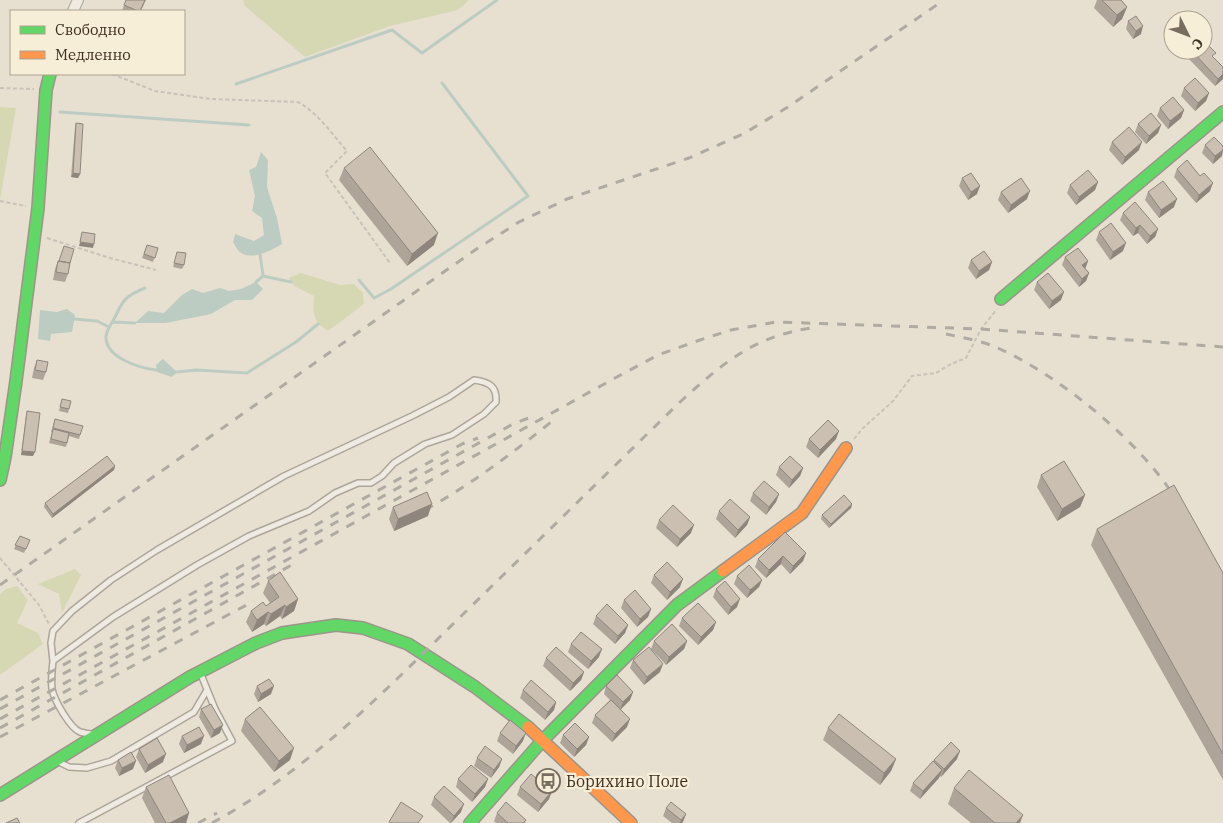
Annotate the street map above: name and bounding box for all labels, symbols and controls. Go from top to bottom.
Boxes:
legend [10,10,185,75]
north arrow [1163,10,1213,60]
text: Свободно [55,20,126,39]
text: С [1188,34,1207,53]
text: Медленно [55,45,131,64]
bus stop icon: Борихино Поле [535,768,561,794]
place label: Борихино Поле [566,771,688,791]

